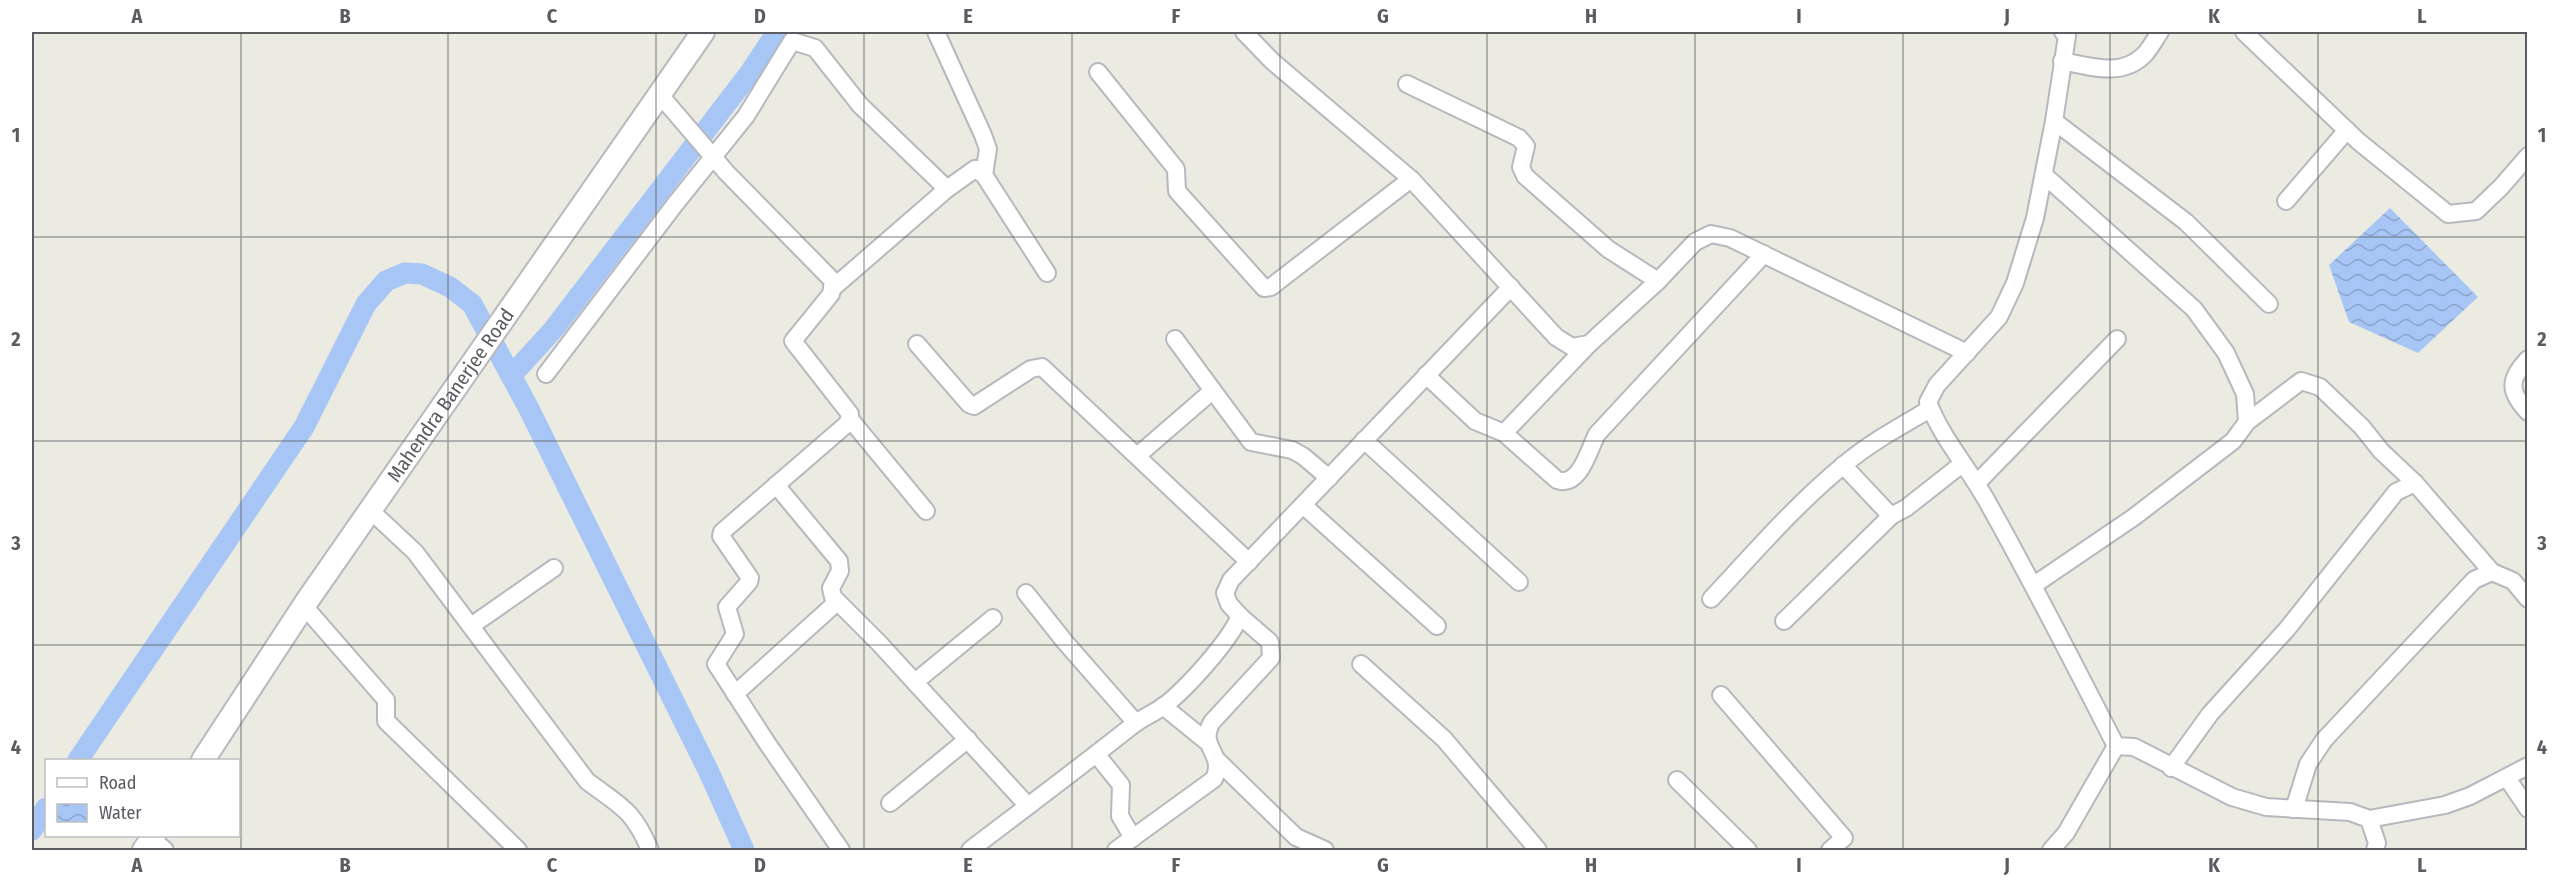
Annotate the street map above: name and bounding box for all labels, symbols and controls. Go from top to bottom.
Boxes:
text: A [131,4,144,28]
text: B [339,4,351,28]
text: C [547,4,558,28]
text: D [754,4,766,28]
text: E [963,4,973,28]
text: F [1172,4,1181,28]
text: G [1377,4,1389,28]
text: H [1585,4,1597,28]
text: I [1796,4,1802,28]
text: J [2003,4,2010,28]
text: K [2208,4,2220,28]
text: L [2417,4,2427,28]
text: 1 [12,123,20,147]
text: 1 [2538,123,2546,147]
street label: Mahendra Banerjee Road [382,304,519,486]
text: 2 [10,327,21,351]
text: 2 [2536,327,2547,351]
text: 3 [10,531,21,555]
text: 3 [2536,531,2547,555]
text: 4 [11,735,21,759]
text: 4 [2537,735,2547,759]
legend [45,759,240,837]
text: Road [99,772,136,794]
text: Water [99,802,142,824]
text: A [131,853,144,877]
text: B [339,853,351,877]
text: C [547,853,558,877]
text: D [754,853,766,877]
text: E [963,853,973,877]
text: F [1172,853,1181,877]
text: G [1377,853,1389,877]
text: H [1585,853,1597,877]
text: I [1796,853,1802,877]
text: J [2003,853,2010,877]
text: K [2208,853,2220,877]
text: L [2417,853,2427,877]

